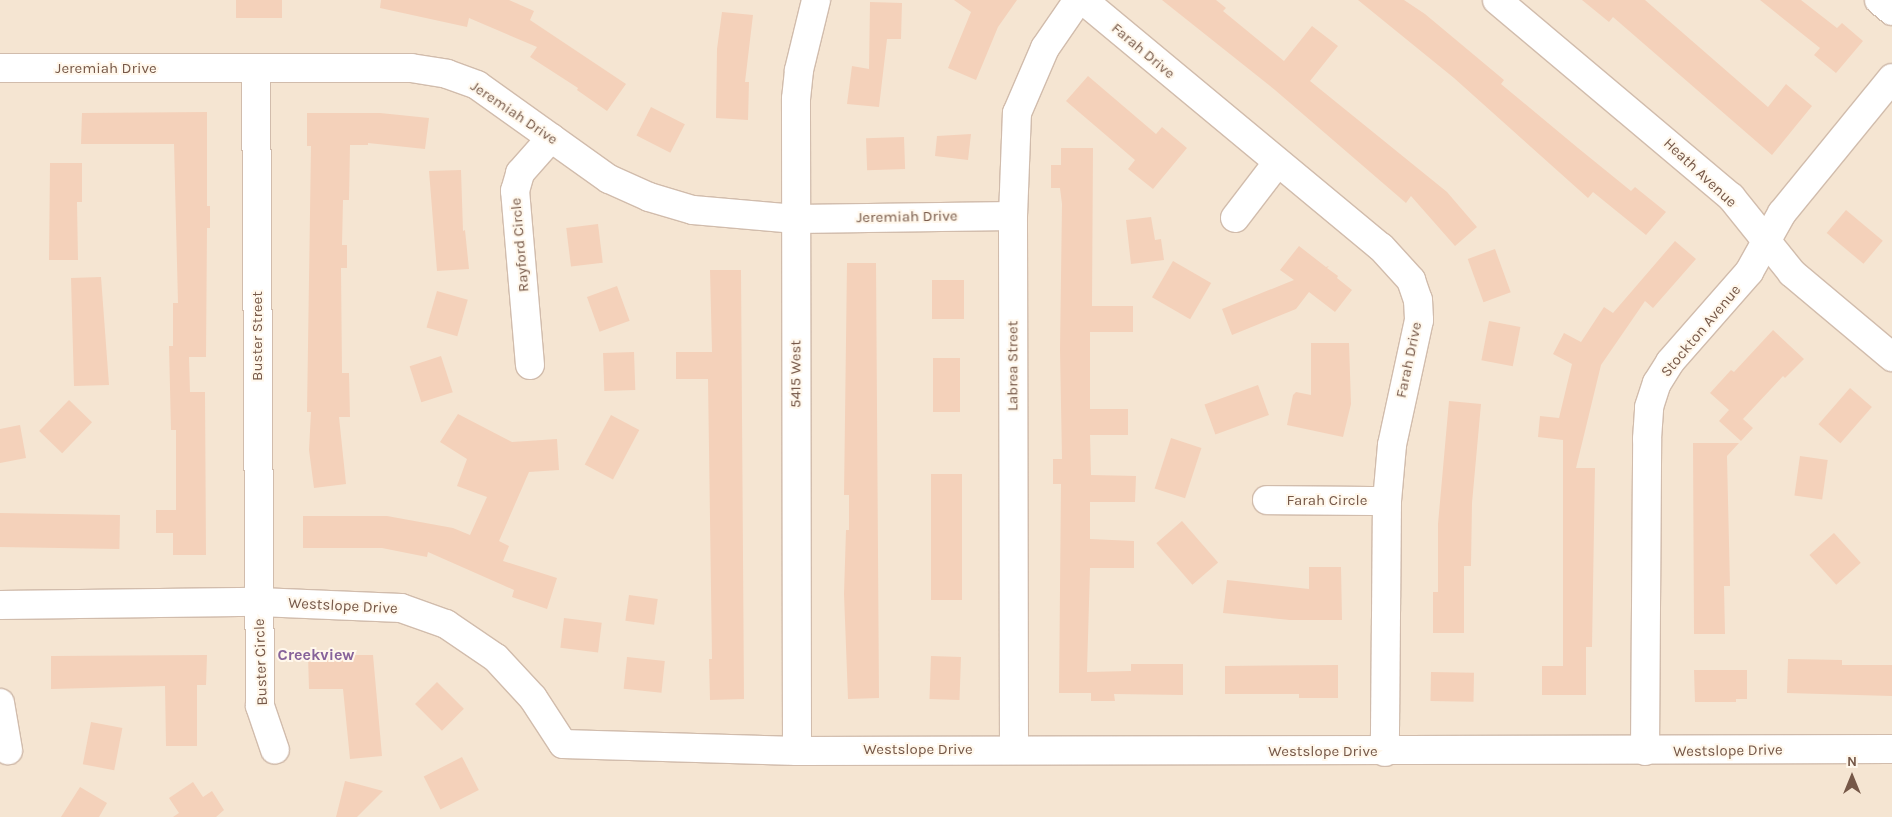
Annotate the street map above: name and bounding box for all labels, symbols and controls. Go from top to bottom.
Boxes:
street label: Farah Drive [1108,19,1178,83]
street label: Jeremiah Drive [55,60,157,78]
street label: Jeremiah Drive [467,77,561,149]
street label: Heath Avenue [1660,134,1740,212]
street label: Rayford Circle [507,197,533,293]
street label: Jeremiah Drive [856,207,958,227]
street label: Stockton Avenue [1657,281,1745,381]
street label: Buster Street [249,291,267,381]
street label: Farah Drive [1392,320,1426,400]
street label: Labrea Street [1004,321,1022,411]
street label: 5415 West [787,340,805,408]
street label: Farah Circle [1287,492,1367,510]
street label: Westslope Drive [288,594,398,618]
street label: Buster Circle [250,618,272,706]
district label: Creekview [278,645,354,665]
street label: Westslope Drive [863,741,973,759]
street label: Westslope Drive [1673,741,1783,761]
street label: Westslope Drive [1268,743,1378,761]
north arrow [1827,752,1877,802]
text: N [1847,753,1857,770]

